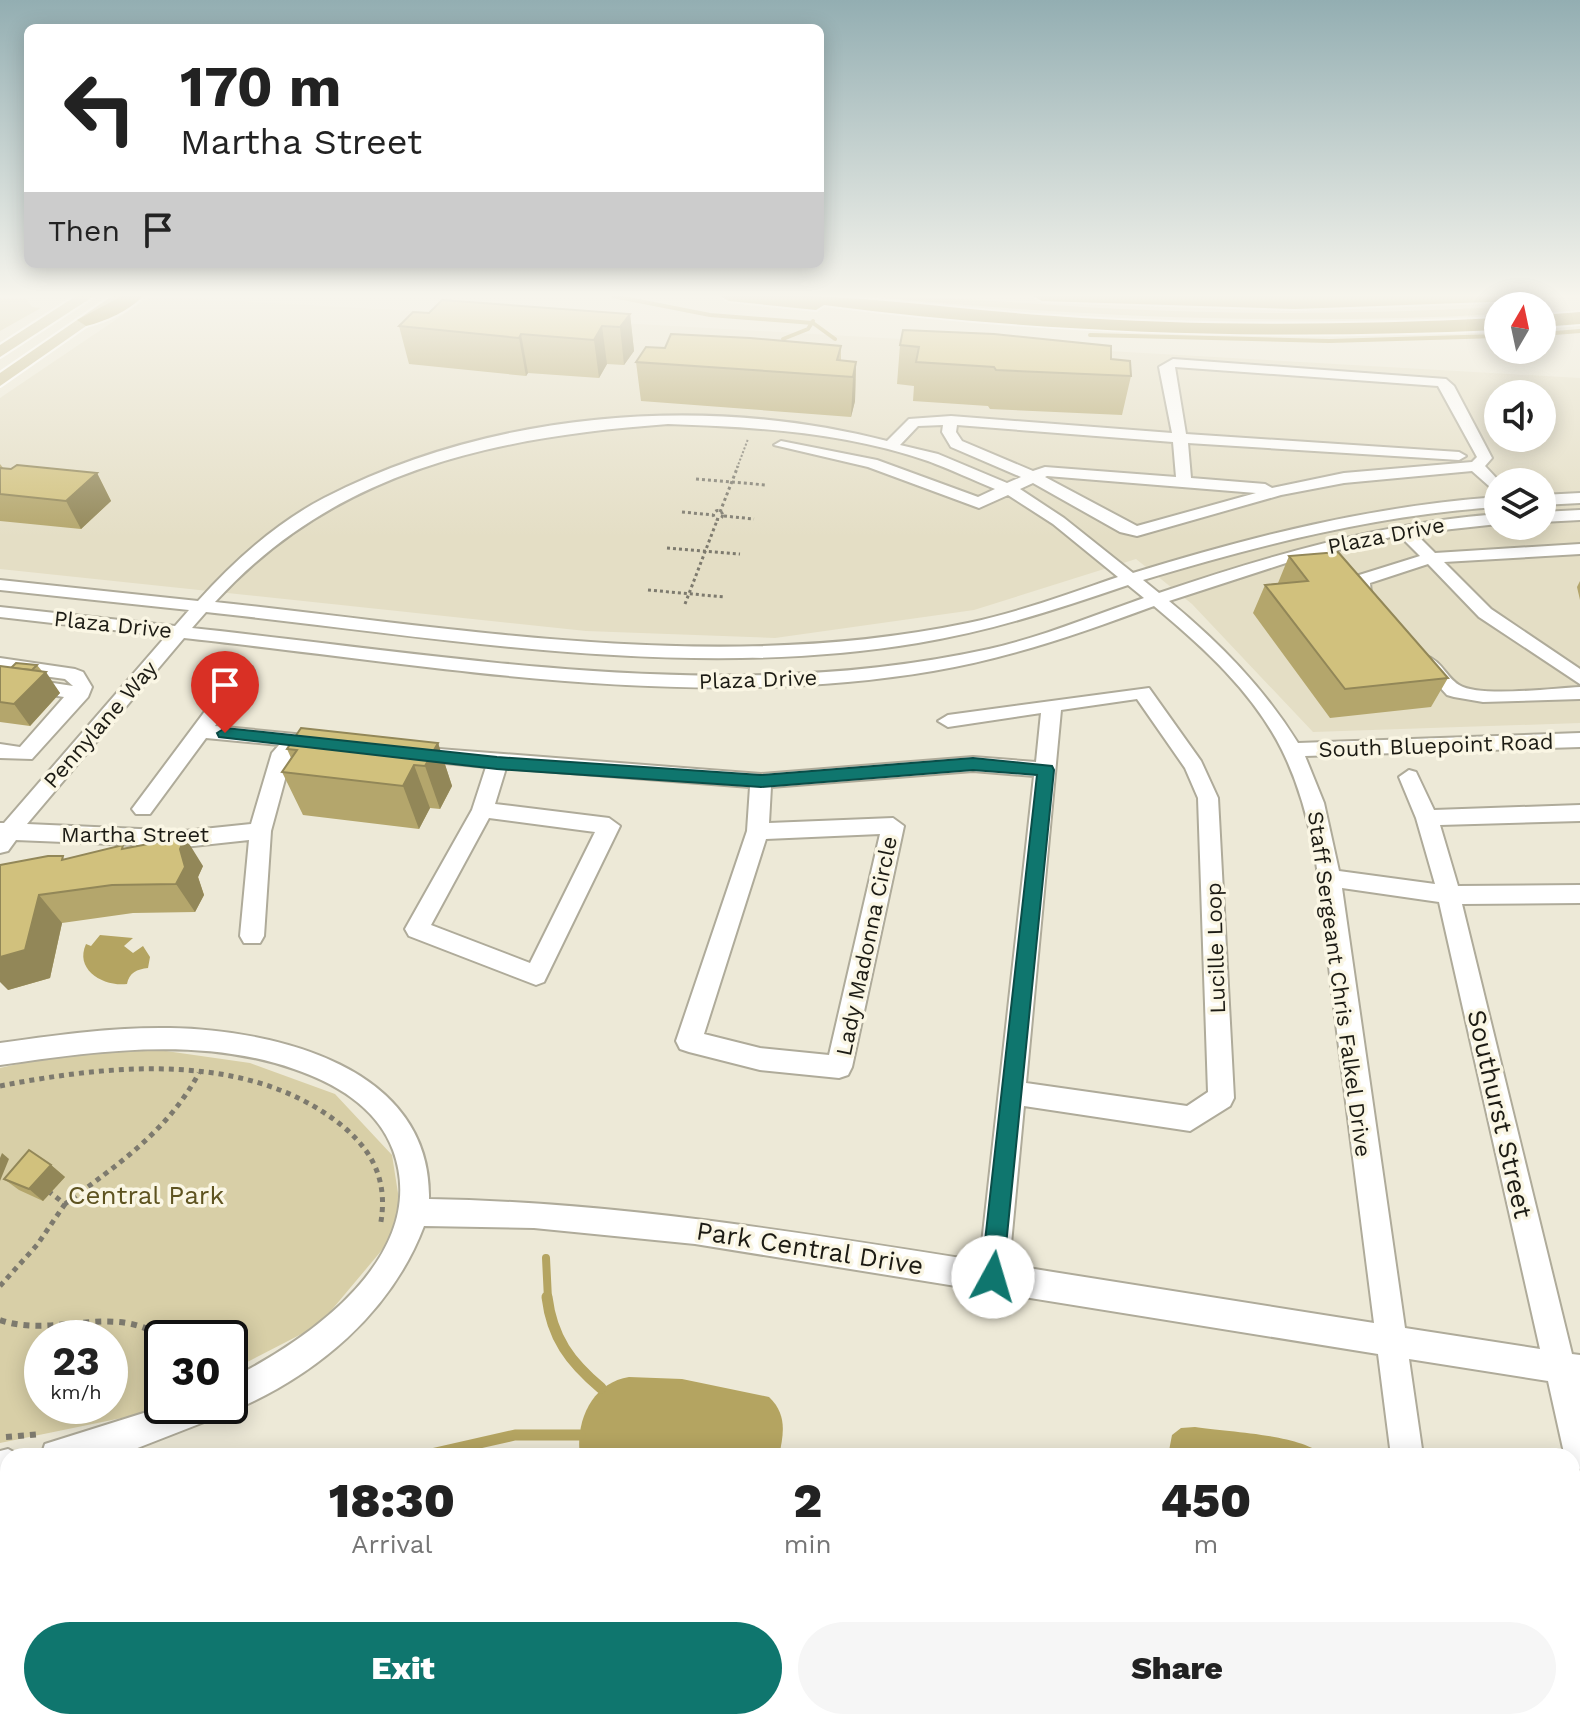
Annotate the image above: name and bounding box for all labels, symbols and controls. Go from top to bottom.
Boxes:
text: 170 m [180,54,342,120]
icon: left [48,56,152,160]
text: Martha Street [180,121,422,163]
icon: arrive [136,208,180,252]
text: Then [48,213,120,248]
north arrow [1484,292,1556,364]
map controls [1484,292,1556,540]
button: sound [1484,380,1556,452]
button: layers [1484,468,1556,540]
street label: Plaza Drive [1326,512,1447,559]
street label: Plaza Drive [53,606,173,643]
pin [191,651,259,733]
street label: Pennylane Way [38,655,163,793]
icon: arrive [203,663,247,707]
street label: Plaza Drive [698,665,818,694]
street label: South Bluepoint Road [1318,729,1554,762]
street label: Staff Sergeant Chris Falkel Drive [1303,810,1376,1159]
street label: Martha Street [61,822,209,847]
street label: Lady Madonna Circle [831,834,902,1058]
street label: Lucille Loop [1201,882,1230,1014]
street label: Southurst Street [1461,1007,1539,1221]
park label: Central Park [68,1180,224,1210]
street label: Park Central Drive [694,1215,926,1281]
position arrow [951,1235,1035,1319]
speed limit sign: 30 [144,1320,248,1424]
text: 23 [52,1338,100,1385]
text: km/h [50,1380,102,1404]
text: 18:30 [329,1472,455,1529]
text: 2 [793,1472,822,1529]
text: 450 [1160,1472,1251,1529]
text: Arrival [351,1529,432,1559]
text: min [784,1529,832,1559]
text: m [1193,1529,1218,1559]
button: Exit [24,1622,782,1714]
button: Share [798,1622,1556,1714]

